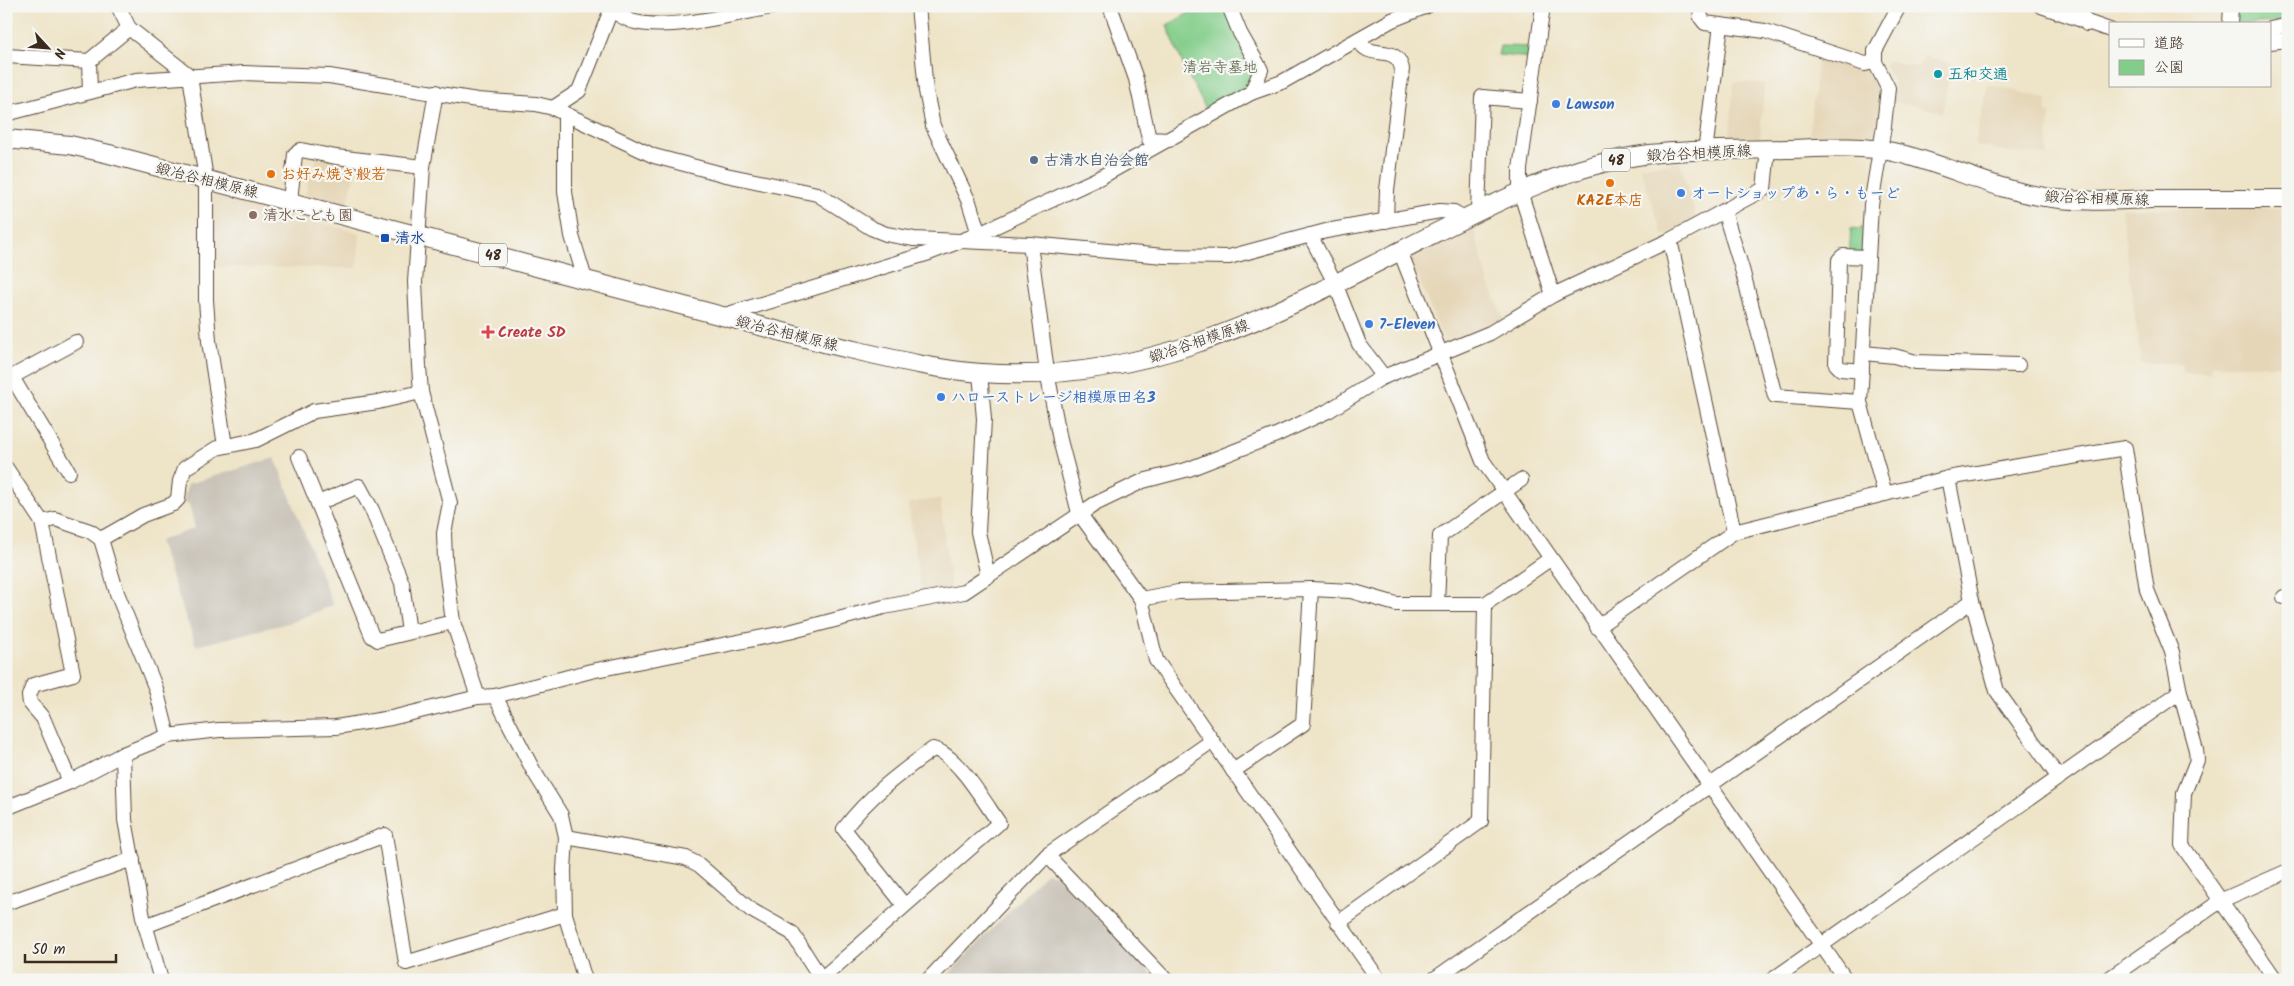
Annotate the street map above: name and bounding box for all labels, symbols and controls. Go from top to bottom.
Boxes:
north arrow [22,22,72,72]
legend [2109,22,2272,88]
text: 道路 [2154,32,2184,56]
text: N [47,44,71,62]
park label: 清岩寺墓地 [1182,56,1258,80]
text: 公園 [2154,56,2184,80]
place label: 五和交通 [1948,63,2008,87]
marker: 五和交通 [1932,68,1944,80]
place label: Lawson [1566,93,1615,117]
marker: Lawson [1550,98,1562,110]
street label: 鍛冶谷相模原線 [1646,139,1752,169]
road number: 48 [1602,148,1630,172]
place label: 古清水自治会館 [1044,149,1149,173]
marker: 古清水自治会館 [1028,154,1040,166]
street label: 鍛冶谷相模原線 [153,157,261,205]
place label: お好み焼き般若 [281,163,386,187]
marker: お好み焼き般若 [265,168,277,180]
marker: KAZE本店 [1604,177,1616,189]
place label: オートショップあ・ら・もーど [1691,182,1900,206]
street label: 鍛冶谷相模原線 [2044,185,2150,213]
marker: オートショップあ・ら・もーど [1675,187,1687,199]
place label: KAZE本店 [1577,189,1643,213]
place label: 清水こども園 [263,204,353,228]
marker: 清水こども園 [247,209,259,221]
place label: 清水 [395,227,425,251]
marker: 清水 [379,232,391,244]
road number: 48 [479,244,507,266]
street label: 鍛冶谷相模原線 [733,310,841,358]
place label: 7-Eleven [1379,313,1436,337]
street label: 鍛冶谷相模原線 [1146,314,1253,370]
marker: 7-Eleven [1363,318,1375,330]
place label: Create SD [498,321,566,345]
marker: Create SD [482,326,494,338]
place label: ハローストレージ相模原田名3 [951,386,1155,410]
marker: ハローストレージ相模原田名3 [935,391,947,403]
scale bar [25,931,116,963]
text: 50 m [32,938,66,962]

